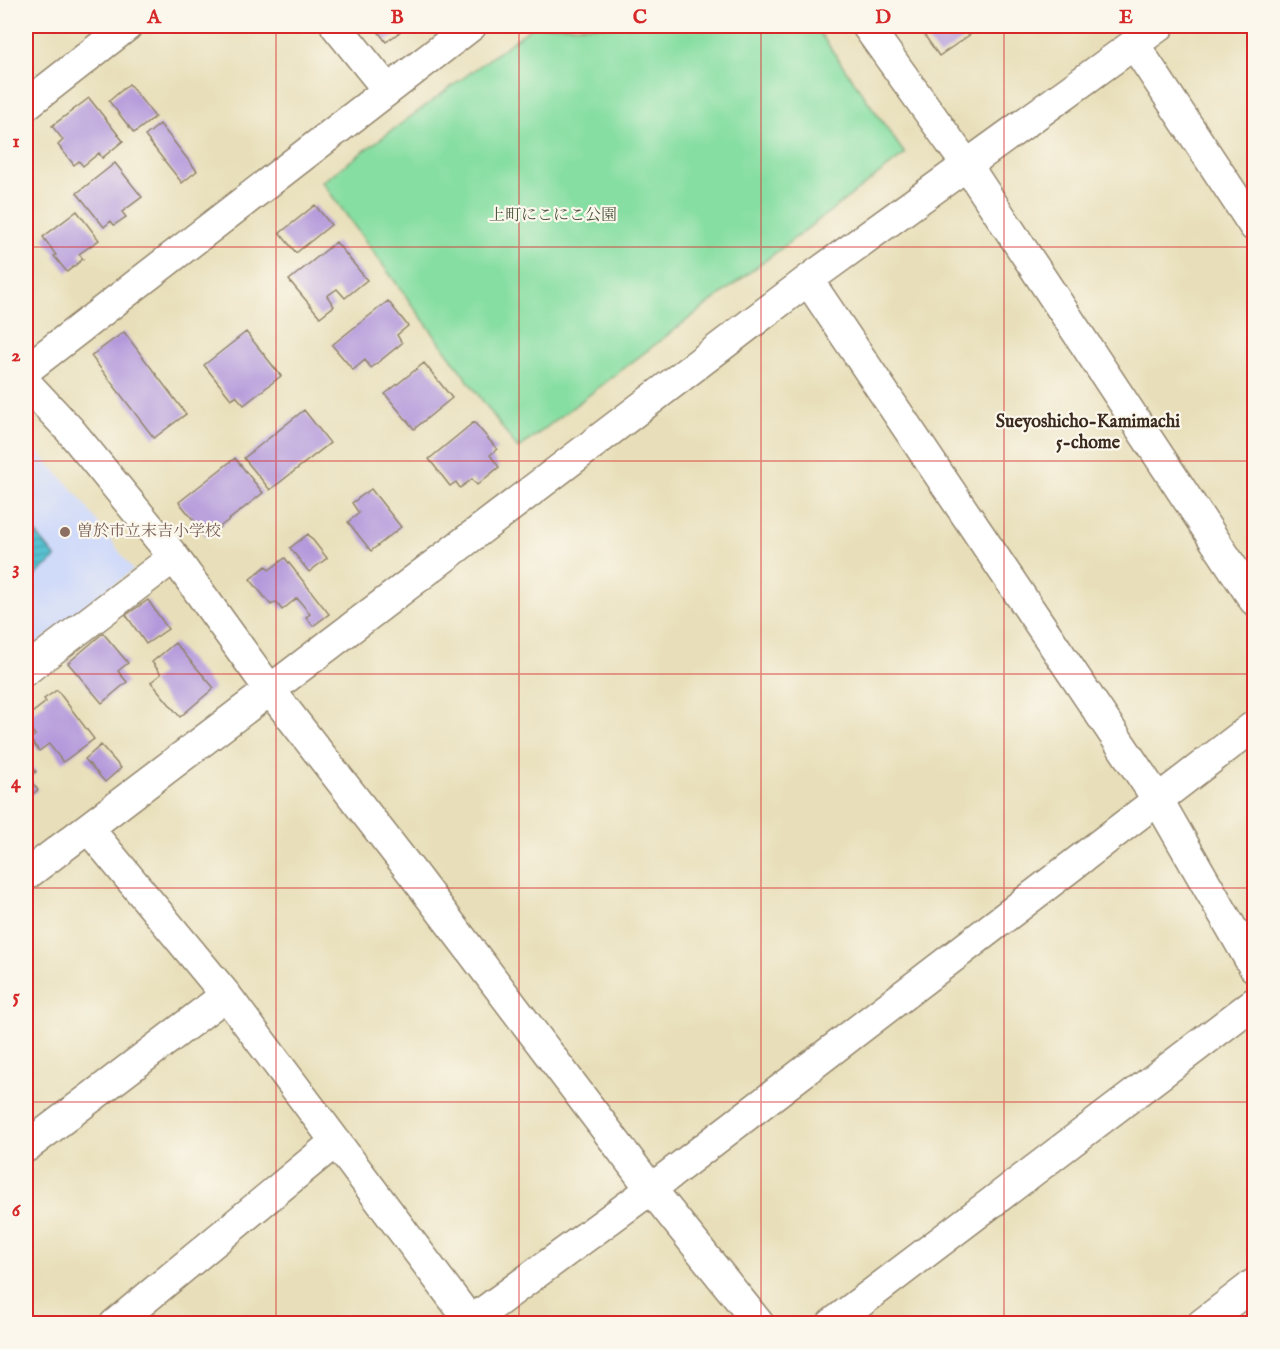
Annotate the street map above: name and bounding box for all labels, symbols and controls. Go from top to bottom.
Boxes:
text: A [146,5,162,30]
text: B [390,5,404,30]
text: C [633,5,647,30]
text: D [875,5,891,30]
text: E [1119,5,1133,30]
text: 1 [12,129,20,154]
park label: 上町にこにこ公園 [489,206,617,226]
text: 2 [11,343,21,368]
district label: Sueyoshicho-Kamimachi 5-chome [996,411,1180,455]
place label: 曽於市立末吉小学校 [77,522,221,542]
marker: 曽於市立末吉小学校 [58,525,72,539]
text: 3 [12,556,20,581]
text: 4 [11,770,22,795]
text: 5 [12,984,20,1009]
text: 6 [12,1198,22,1223]

